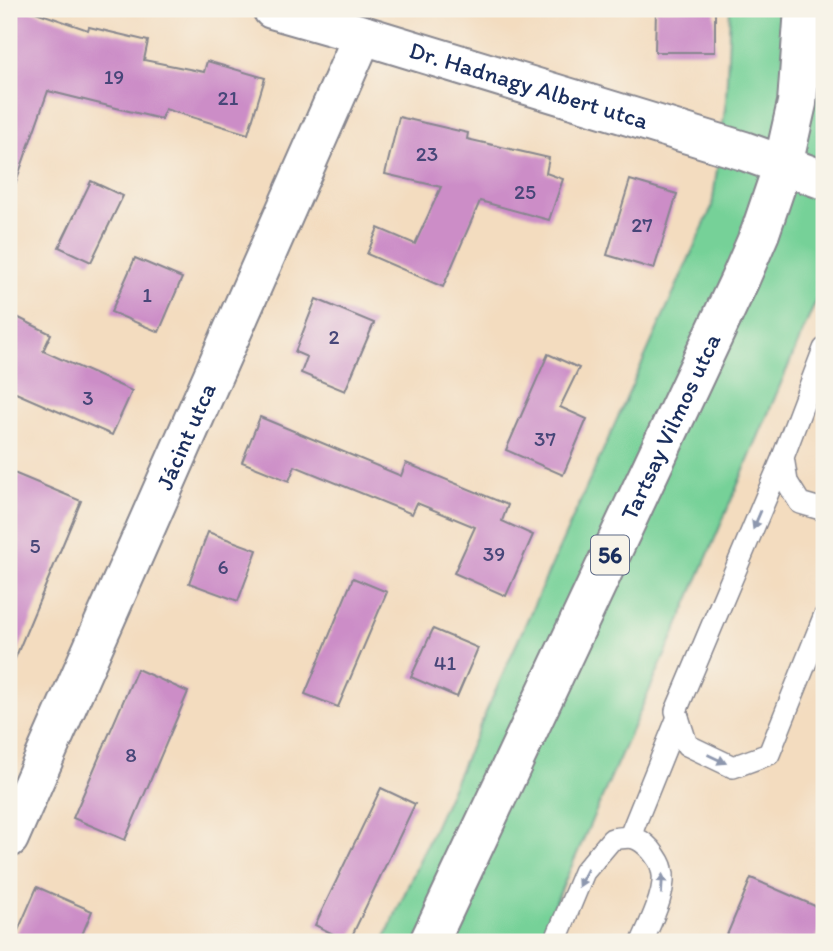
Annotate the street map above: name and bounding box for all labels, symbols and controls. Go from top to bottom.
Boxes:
street label: Dr. Hadnagy Albert utca [406,35,652,135]
house number: 19 [104,64,124,89]
house number: 21 [218,85,239,110]
house number: 23 [416,141,438,166]
house number: 25 [514,179,536,204]
house number: 27 [631,212,653,237]
house number: 1 [142,282,152,307]
house number: 2 [328,324,340,349]
street label: Tartsay Vilmos utca [614,328,727,525]
street label: Jácint utca [149,378,222,494]
house number: 3 [82,385,94,410]
house number: 37 [534,426,556,451]
one-way arrow [751,510,762,531]
house number: 5 [29,533,41,558]
road number: 56 [591,536,629,575]
house number: 39 [483,541,505,566]
house number: 6 [217,554,229,579]
house number: 41 [434,650,456,675]
house number: 8 [125,742,137,767]
one-way arrow [707,753,727,765]
one-way arrow [577,869,589,889]
one-way arrow [657,872,668,894]

